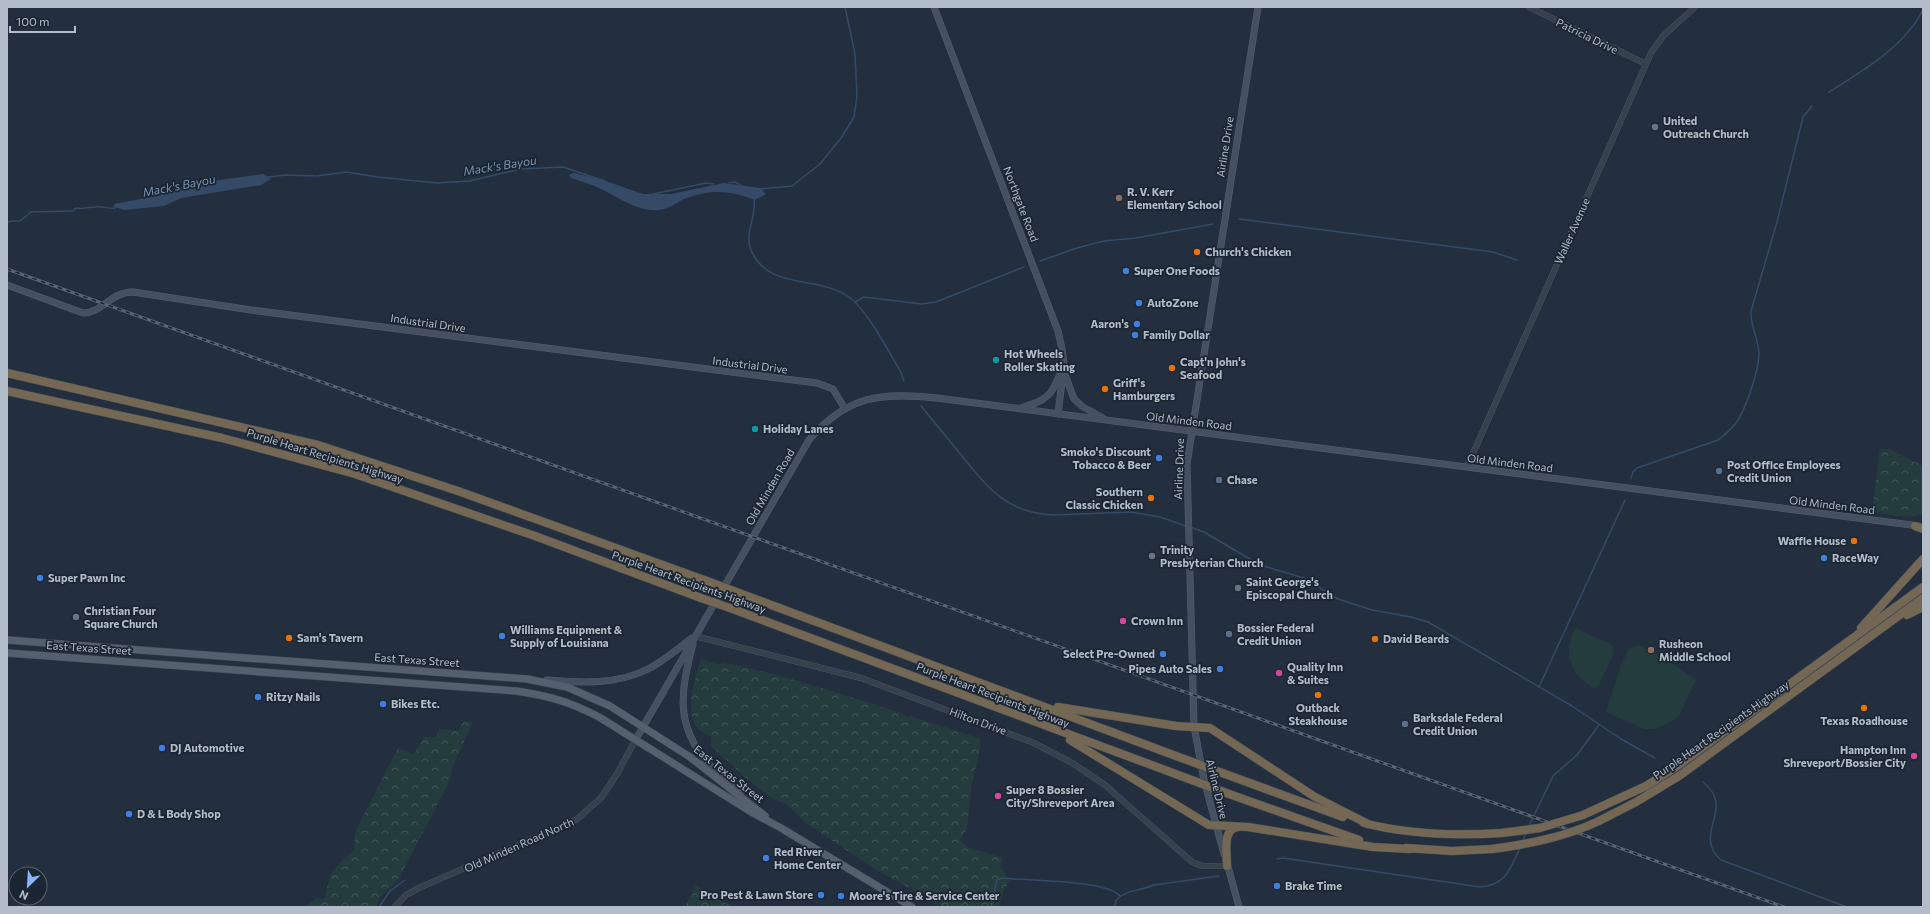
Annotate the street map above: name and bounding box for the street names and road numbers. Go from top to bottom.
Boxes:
street label: Patricia Drive [1554,15,1620,56]
street label: Airline Drive [1213,115,1236,178]
street label: Northgate Road [1001,164,1042,243]
street label: Waller Avenue [1551,196,1592,266]
street label: Industrial Drive [390,311,467,334]
street label: Industrial Drive [712,353,789,376]
street label: Old Minden Road [1146,409,1233,432]
street label: Purple Heart Recipients Highway [245,426,405,486]
street label: Airline Drive [1171,438,1186,500]
street label: Old Minden Road [742,446,797,527]
street label: Old Minden Road [1467,451,1554,474]
street label: Old Minden Road [1789,493,1876,516]
street label: Purple Heart Recipients Highway [610,548,768,616]
street label: East Texas Street [46,638,133,657]
street label: East Texas Street [374,650,461,669]
street label: Purple Heart Recipients Highway [915,659,1072,730]
street label: Purple Heart Recipients Highway [1650,677,1791,782]
street label: Hilton Drive [948,704,1009,737]
street label: East Texas Street [692,742,767,805]
street label: Airline Drive [1204,758,1231,820]
street label: Old Minden Road North [462,815,575,875]

